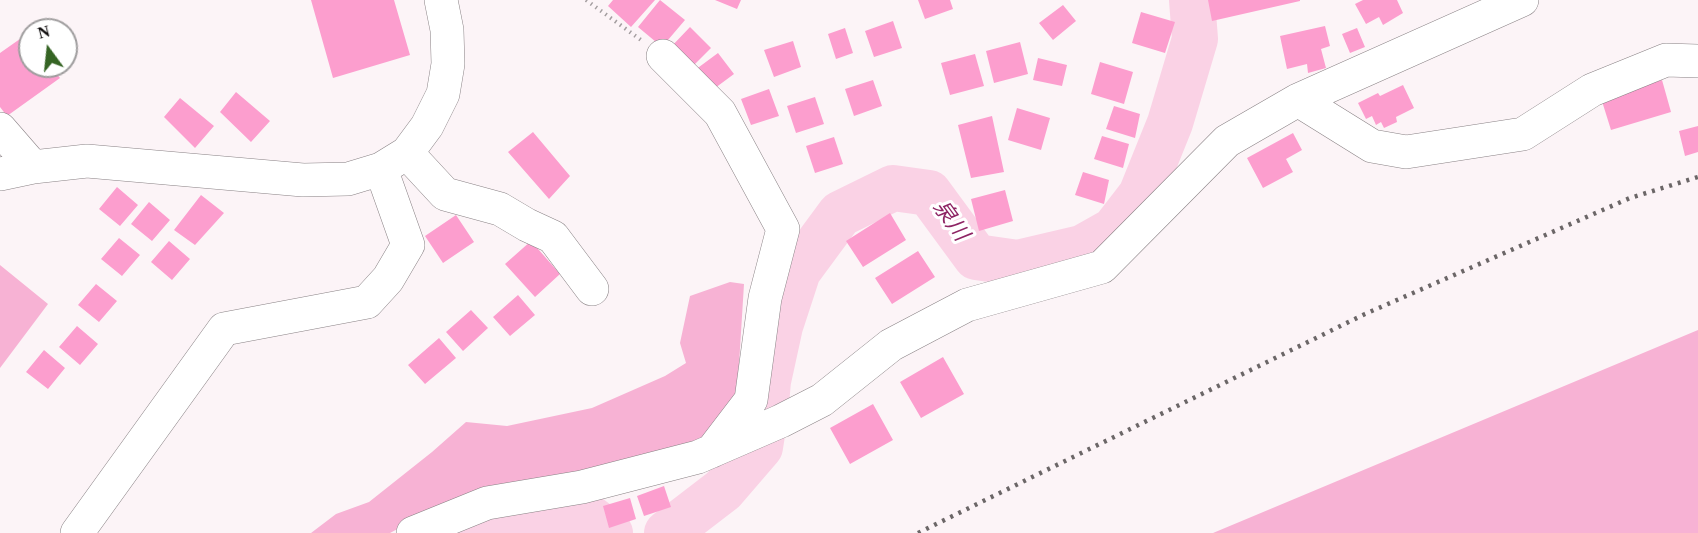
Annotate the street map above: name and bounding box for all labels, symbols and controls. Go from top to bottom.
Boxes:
north arrow [18,18,78,78]
text: N [36,22,52,42]
water label: 泉川 [926,195,974,247]

